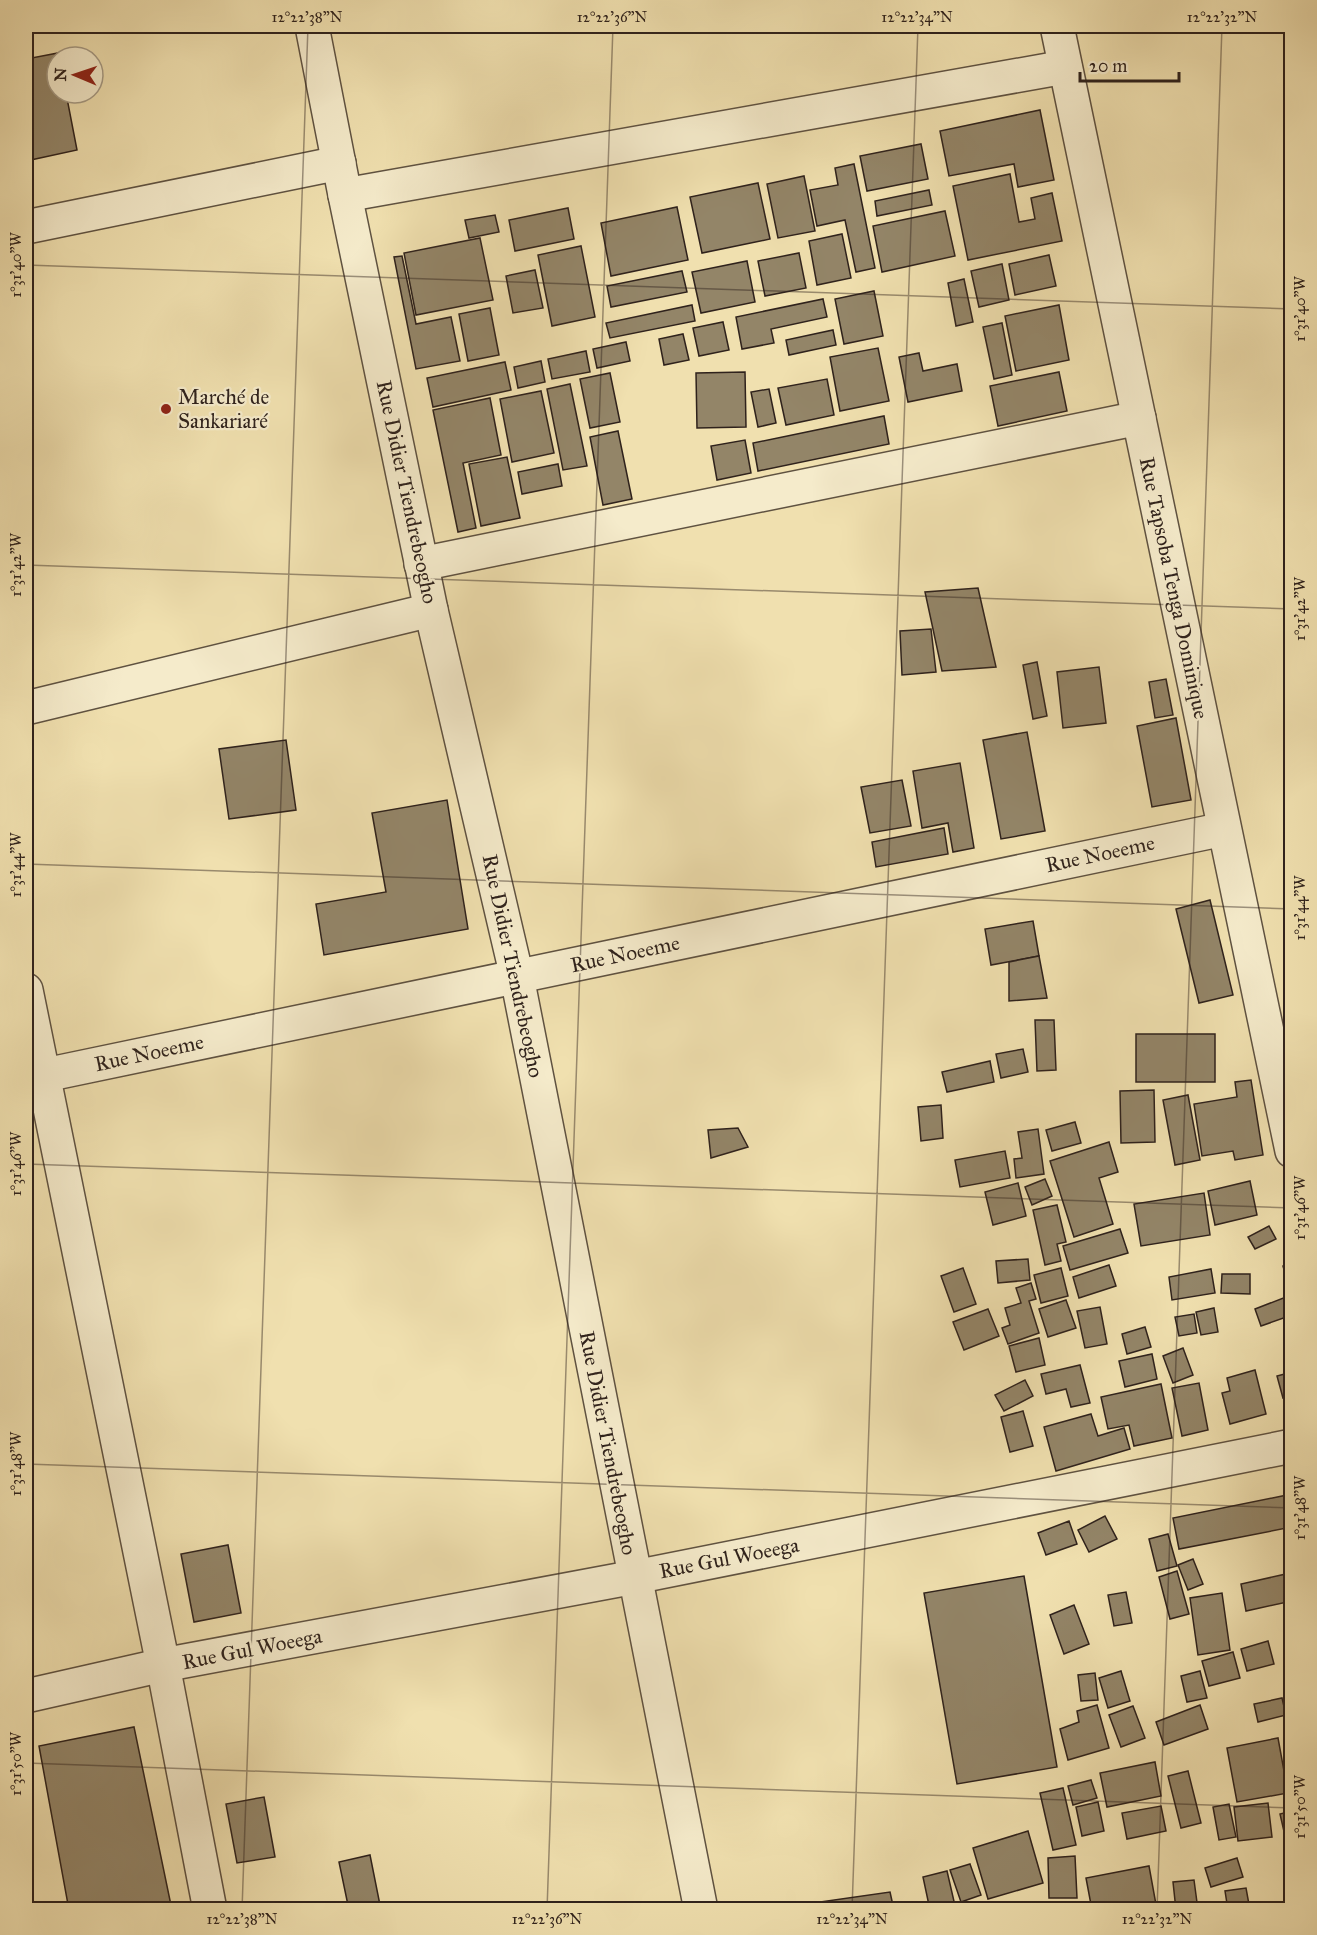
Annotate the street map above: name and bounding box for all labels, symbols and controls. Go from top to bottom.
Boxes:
text: 12°22'38"N [272,8,343,26]
text: 12°22'36"N [577,8,648,26]
text: 12°22'34"N [881,8,953,26]
text: 12°22'32"N [1187,8,1257,26]
north arrow [45,45,105,105]
scale bar [1080,45,1179,83]
text: 20 m [1089,55,1127,77]
text: N [51,67,70,82]
text: 1°31'40"W [7,232,25,298]
text: 1°31'40"W [1291,276,1309,342]
street label: Rue Didier Tiendrebeogho [371,378,443,606]
place label: Marché de Sankariaré [178,384,270,434]
marker: Marché de Sankariaré [159,402,173,416]
street label: Rue Tapsoba Tenga Dominique [1134,455,1215,722]
text: 1°31'42"W [7,532,25,597]
text: 1°31'42"W [1291,576,1309,641]
street label: Rue Noeeme [1043,830,1157,878]
text: 1°31'44"W [7,832,25,897]
street label: Rue Didier Tiendrebeogho [477,852,549,1080]
text: 1°31'44"W [1291,875,1309,940]
street label: Rue Noeeme [568,930,682,978]
street label: Rue Noeeme [92,1029,206,1077]
text: 1°31'46"W [7,1131,25,1196]
text: 1°31'46"W [1291,1175,1309,1240]
street label: Rue Didier Tiendrebeogho [574,1329,643,1557]
text: 1°31'48"W [7,1431,25,1496]
text: 1°31'48"W [1291,1475,1309,1540]
street label: Rue Gul Woeega [657,1532,801,1584]
street label: Rue Gul Woeega [180,1623,324,1675]
text: 1°31'50"W [7,1731,25,1796]
text: 1°31'50"W [1291,1774,1309,1839]
text: 12°22'38"N [207,1910,278,1928]
text: 12°22'36"N [512,1910,583,1928]
text: 12°22'34"N [816,1910,888,1928]
text: 12°22'32"N [1122,1910,1192,1928]

